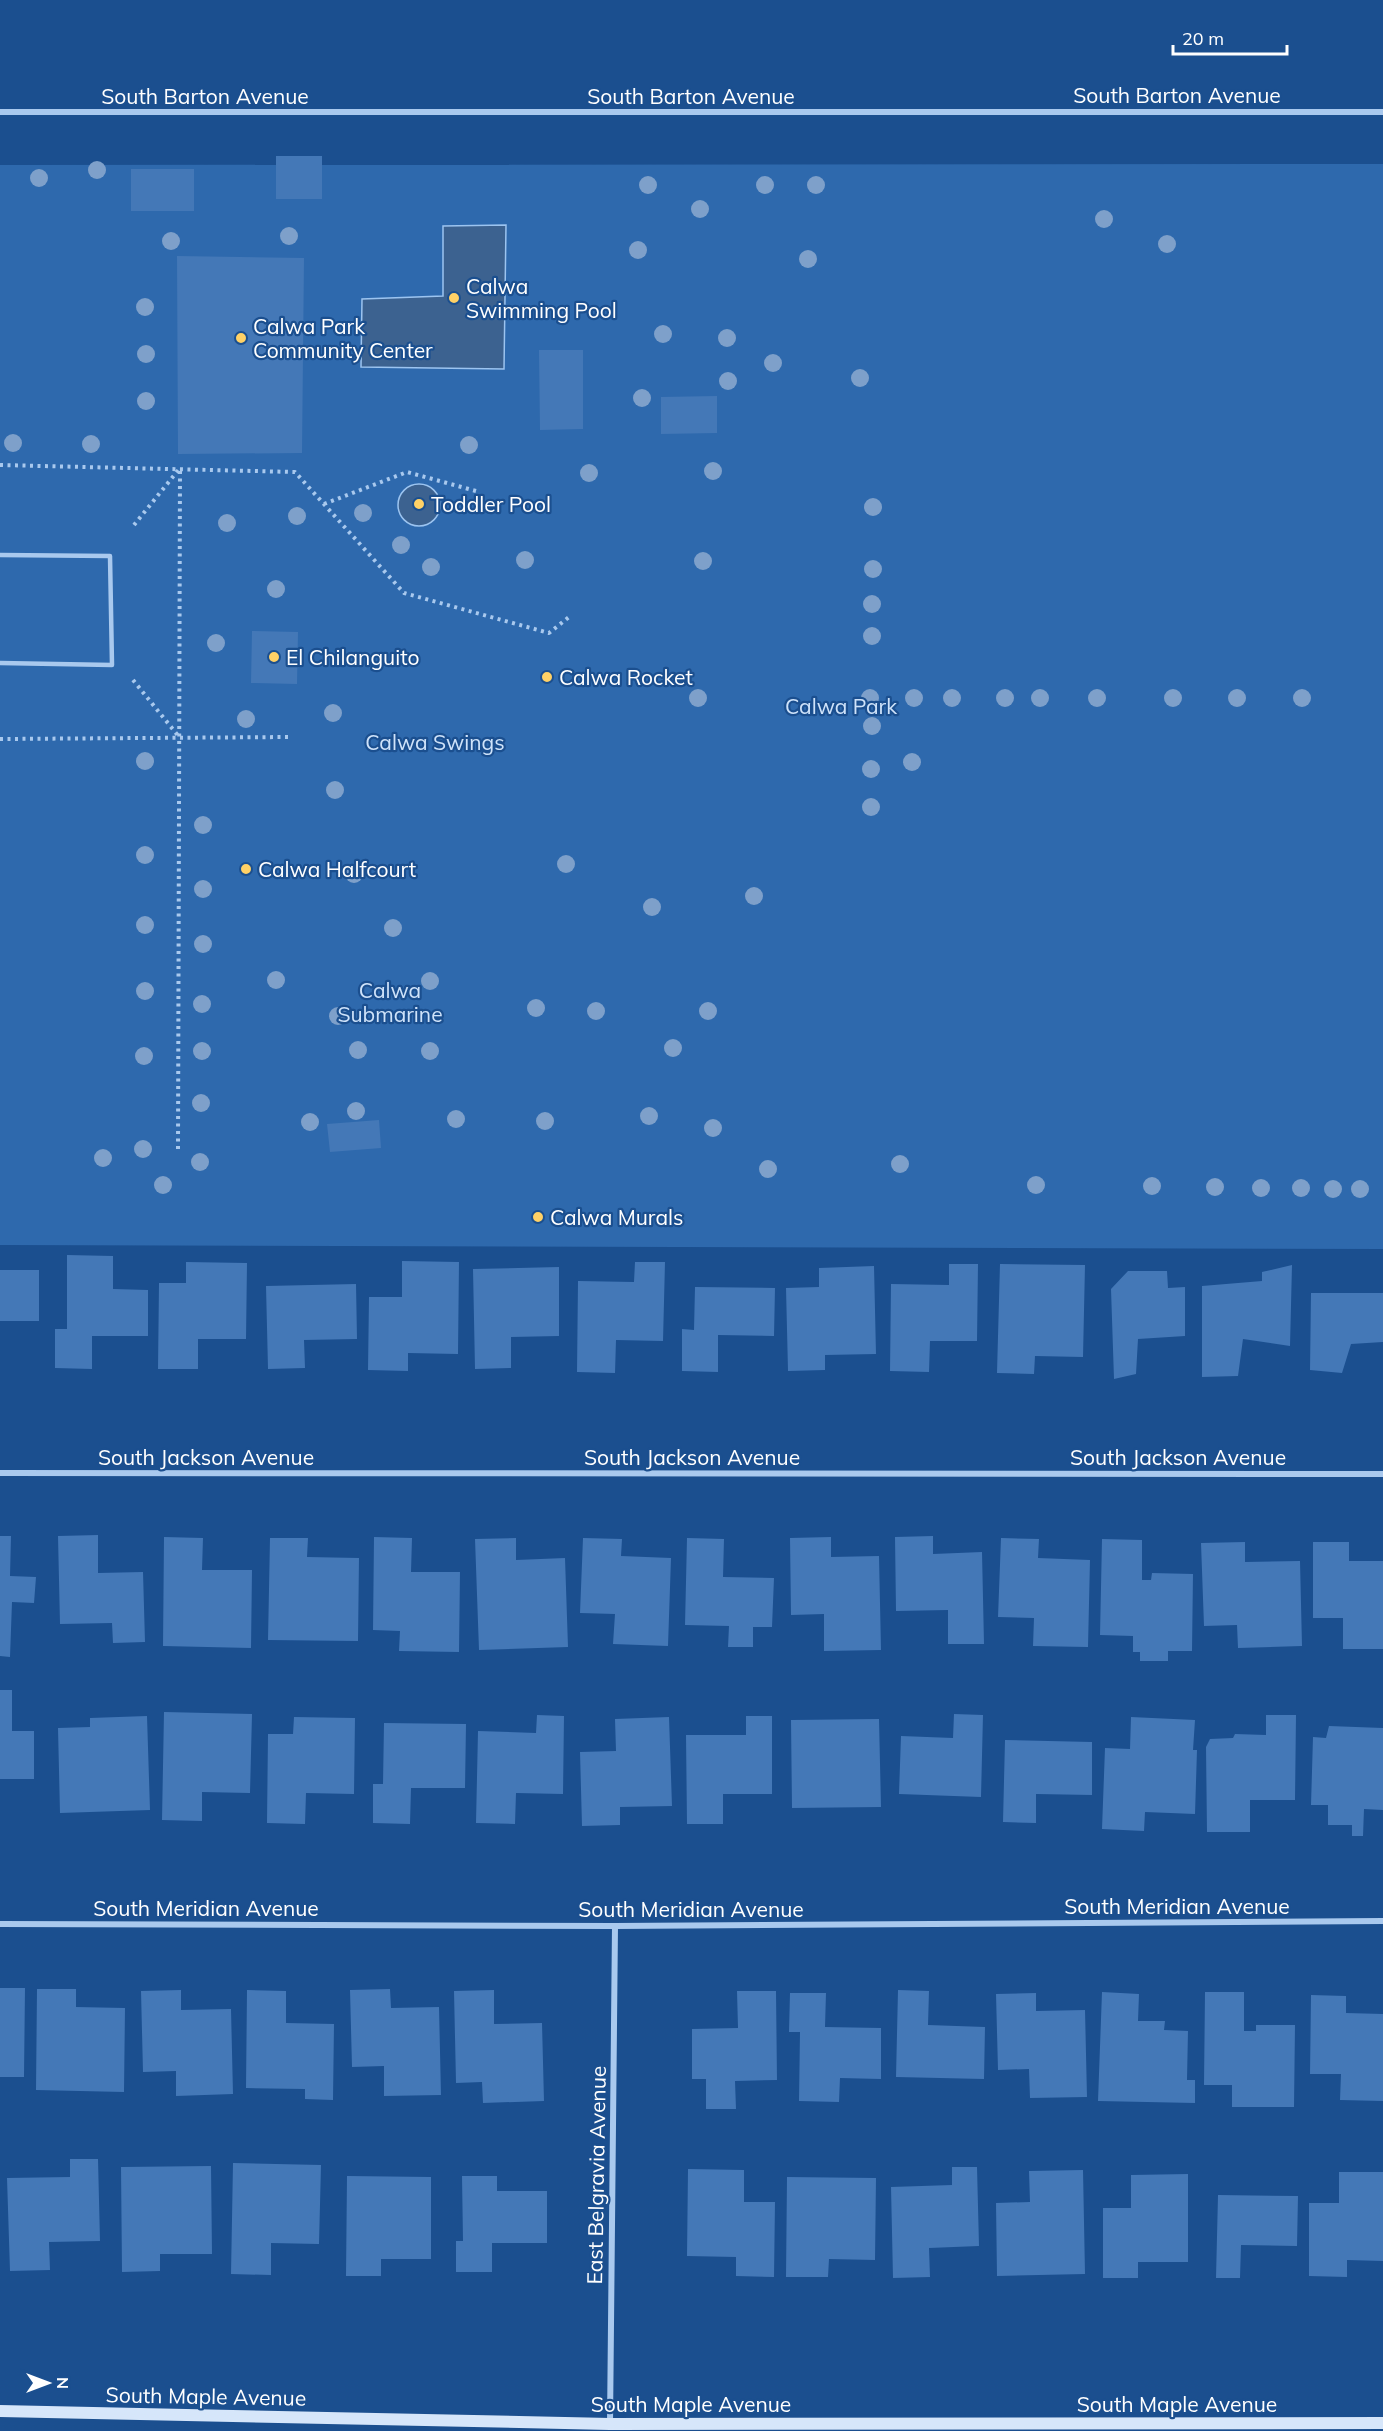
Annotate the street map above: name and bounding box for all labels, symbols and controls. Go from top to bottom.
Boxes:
scale bar [1173,18,1287,56]
text: 20 m [1182,27,1224,50]
street label: South Barton Avenue [1073,82,1281,108]
street label: South Barton Avenue [101,83,309,109]
street label: South Barton Avenue [587,83,795,109]
place label: Calwa Swimming Pool [466,273,617,323]
marker: Calwa Swimming Pool [447,291,461,305]
place label: Calwa Park Community Center [253,313,433,363]
marker: Calwa Park Community Center [234,331,248,345]
place label: Toddler Pool [431,491,551,517]
marker: Toddler Pool [412,497,426,511]
place label: El Chilanguito [286,644,419,670]
marker: El Chilanguito [267,650,281,664]
place label: Calwa Rocket [559,664,693,690]
marker: Calwa Rocket [540,670,554,684]
park label: Calwa Park [785,693,897,719]
park label: Calwa Swings [365,729,505,755]
place label: Calwa Halfcourt [258,856,416,882]
marker: Calwa Halfcourt [239,862,253,876]
park label: Calwa Submarine [337,977,443,1027]
place label: Calwa Murals [550,1204,683,1230]
marker: Calwa Murals [531,1210,545,1224]
street label: South Jackson Avenue [98,1444,314,1470]
street label: South Jackson Avenue [584,1444,800,1470]
street label: South Jackson Avenue [1070,1444,1286,1470]
street label: South Meridian Avenue [1064,1893,1290,1919]
street label: South Meridian Avenue [93,1895,319,1921]
street label: South Meridian Avenue [578,1896,804,1922]
street label: East Belgravia Avenue [581,2065,611,2285]
north arrow [18,2353,78,2413]
text: N [53,2377,73,2389]
street label: South Maple Avenue [105,2381,307,2411]
street label: South Maple Avenue [591,2391,791,2417]
street label: South Maple Avenue [1077,2391,1277,2417]

